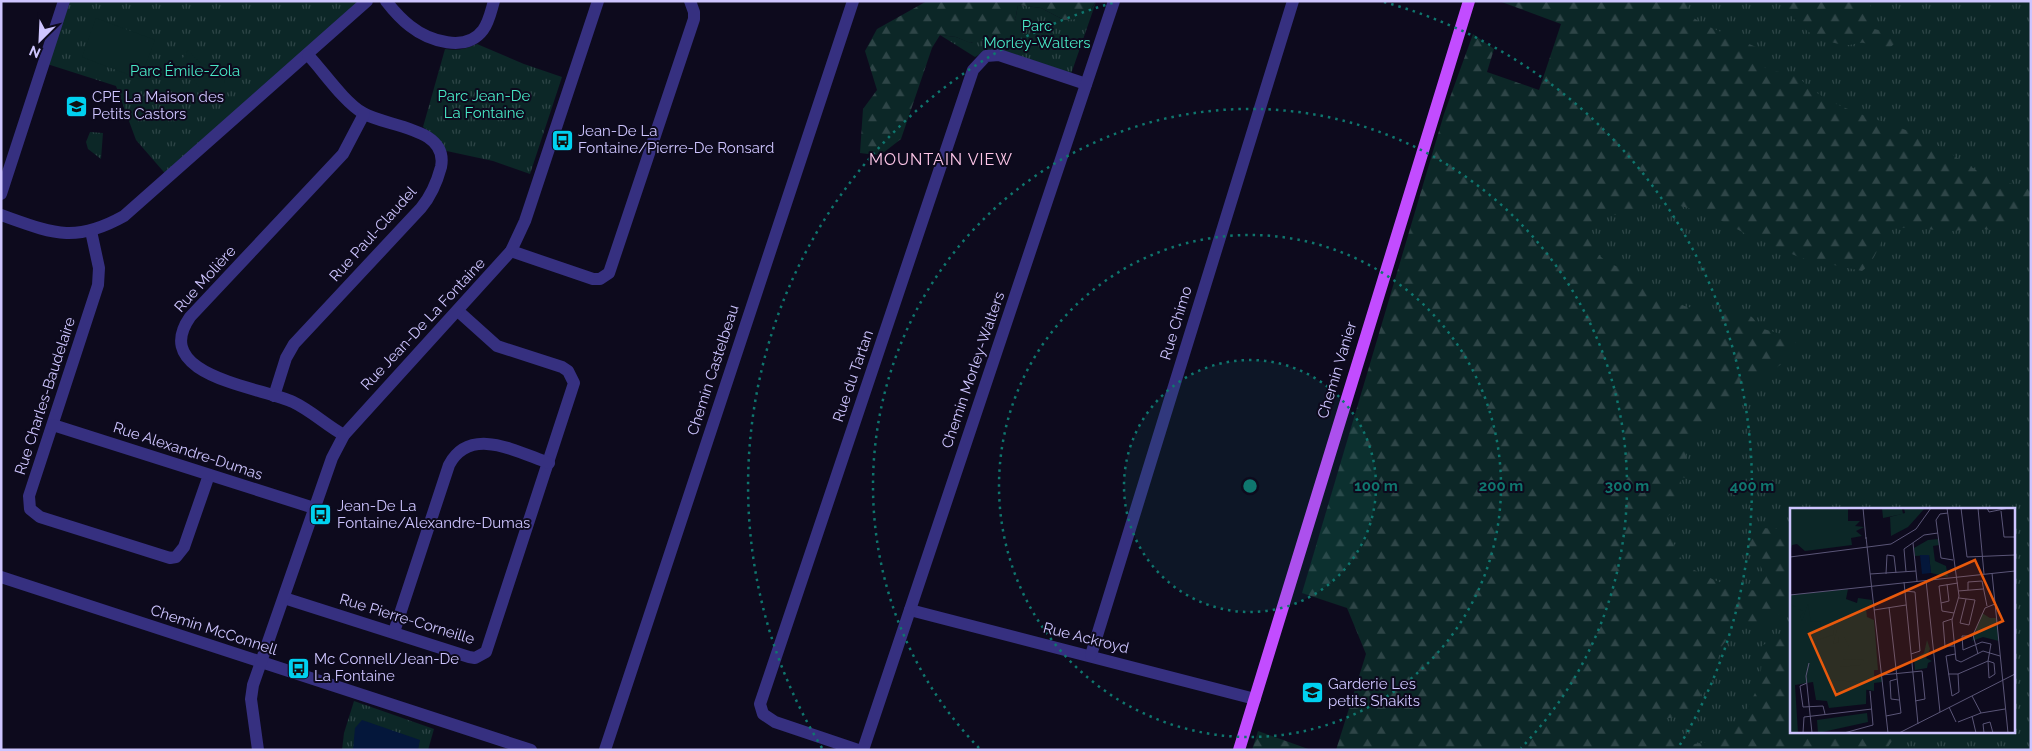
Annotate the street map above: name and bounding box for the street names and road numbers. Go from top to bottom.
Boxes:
street label: Rue Paul-Claudel [326,182,421,285]
street label: Rue Molière [170,242,240,316]
street label: Rue Jean-De La Fontaine [357,254,489,394]
street label: Rue Chimo [1156,284,1196,362]
street label: Chemin Morley-Walters [938,289,1008,451]
street label: Chemin Castelbeau [683,302,743,438]
street label: Rue Charles-Baudelaire [11,315,79,477]
street label: Chemin Vanier [1314,319,1361,421]
street label: Rue du Tartan [829,328,877,424]
street label: Rue Alexandre-Dumas [111,418,265,484]
street label: Rue Pierre-Corneille [337,590,477,648]
street label: Chemin McConnell [148,601,281,659]
street label: Rue Ackroyd [1041,619,1131,657]

